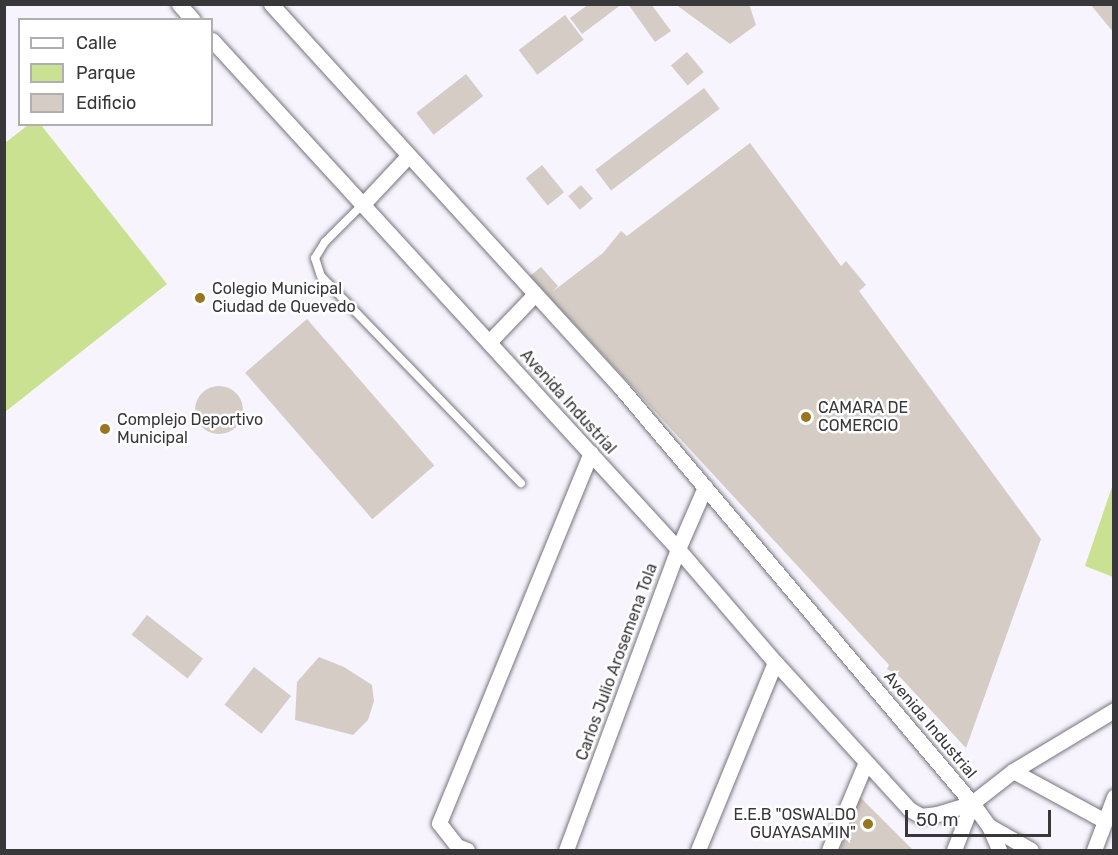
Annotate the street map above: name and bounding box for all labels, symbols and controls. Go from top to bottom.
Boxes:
legend [18,18,213,126]
text: Calle [76,32,117,54]
text: Parque [76,62,136,84]
text: Edificio [76,92,136,114]
place label: Colegio Municipal Ciudad de Quevedo [212,279,356,317]
marker: Colegio Municipal Ciudad de Quevedo [193,291,207,305]
street label: Avenida Industrial [516,346,620,458]
place label: CAMARA DE COMERCIO [818,398,909,436]
place label: Complejo Deportivo Municipal [117,410,263,448]
marker: CAMARA DE COMERCIO [799,410,813,424]
marker: Complejo Deportivo Municipal [98,422,112,436]
street label: Carlos Julio Arosemena Tola [572,560,662,764]
street label: Avenida Industrial [880,668,980,782]
scale bar [908,798,1054,836]
place label: E.E.B "OSWALDO GUAYASAMIN" [734,805,856,843]
text: 50 m [916,809,959,831]
marker: E.E.B "OSWALDO GUAYASAMIN" [861,817,875,831]

